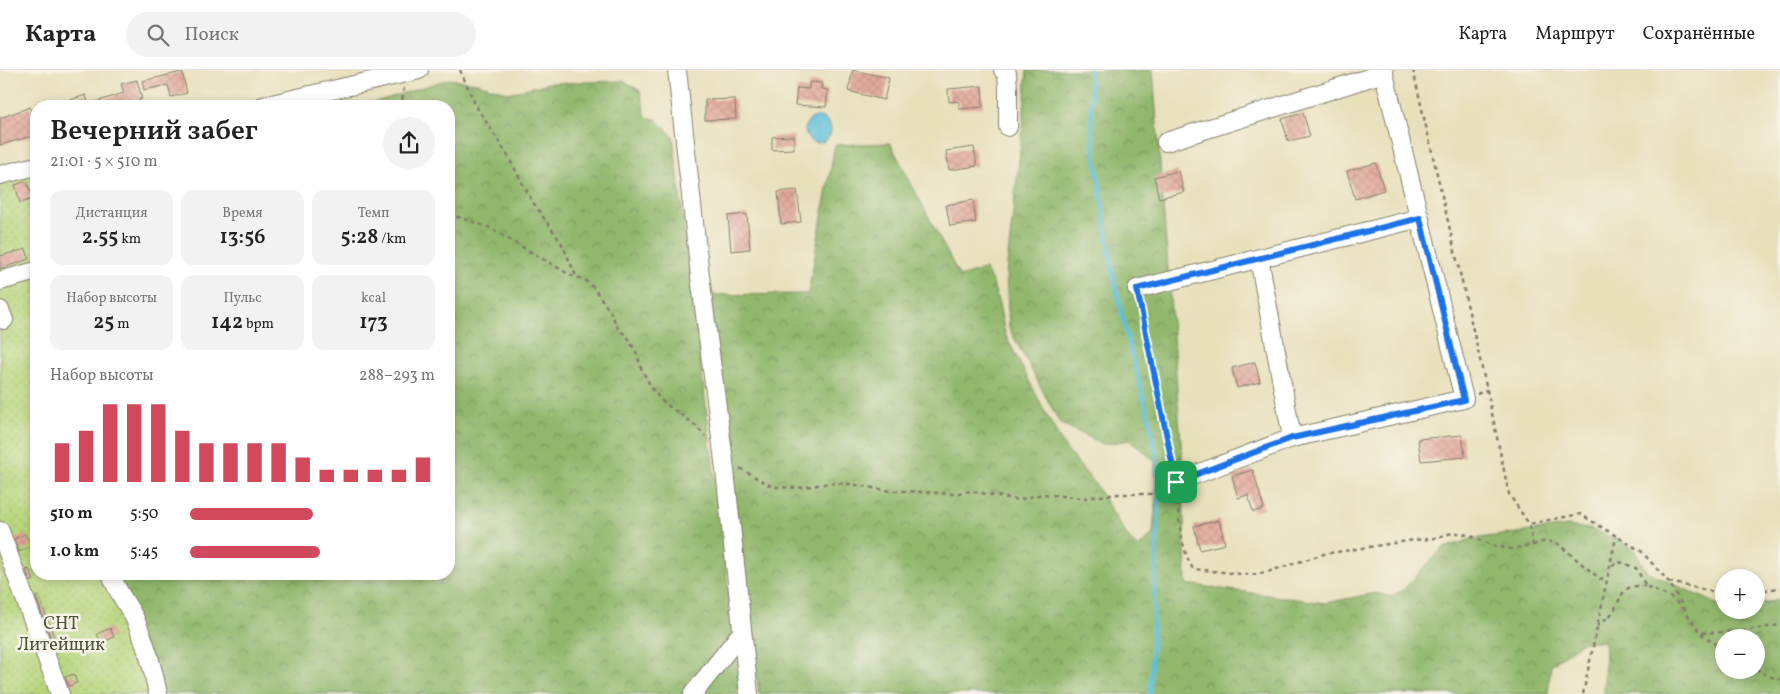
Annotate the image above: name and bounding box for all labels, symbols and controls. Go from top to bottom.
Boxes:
search box [126,12,476,57]
text: Карта [25,18,96,52]
icon: search [144,21,172,49]
text: Поиск [184,22,239,48]
text: Карта [1458,22,1507,47]
text: Маршрут [1535,22,1615,47]
text: Сохранённые [1643,22,1755,47]
text: Вечерний забег [50,112,258,151]
button: share [383,117,435,169]
text: 21:01 · 5 × 510 m [50,151,158,173]
text: Дистанция [75,204,148,223]
text: Время [222,204,263,223]
text: Темп [358,204,389,223]
text: 2.55 [82,223,118,252]
text: 13:56 [220,223,265,252]
text: 5:28 [341,223,378,252]
text: km [118,230,141,249]
text: /km [378,230,406,249]
text: Набор высоты [66,289,157,308]
text: Пульс [224,289,261,308]
text: kcal [361,289,386,308]
text: 25 [93,308,114,337]
text: 142 [211,308,243,337]
text: 173 [359,308,388,337]
text: m [114,315,130,334]
text: bpm [243,315,274,334]
text: Набор высоты [50,365,154,387]
text: 288–293 m [359,365,435,387]
pin [1155,461,1197,503]
icon: arrive [1162,468,1190,496]
text: 510 m [50,503,93,525]
text: 5:50 [130,503,158,525]
text: 1.0 km [50,541,99,563]
text: 5:45 [130,541,158,563]
map controls [1715,569,1765,679]
button: + [1715,569,1765,619]
park label: СНТ Литейщик [17,612,105,658]
button: − [1715,629,1765,679]

